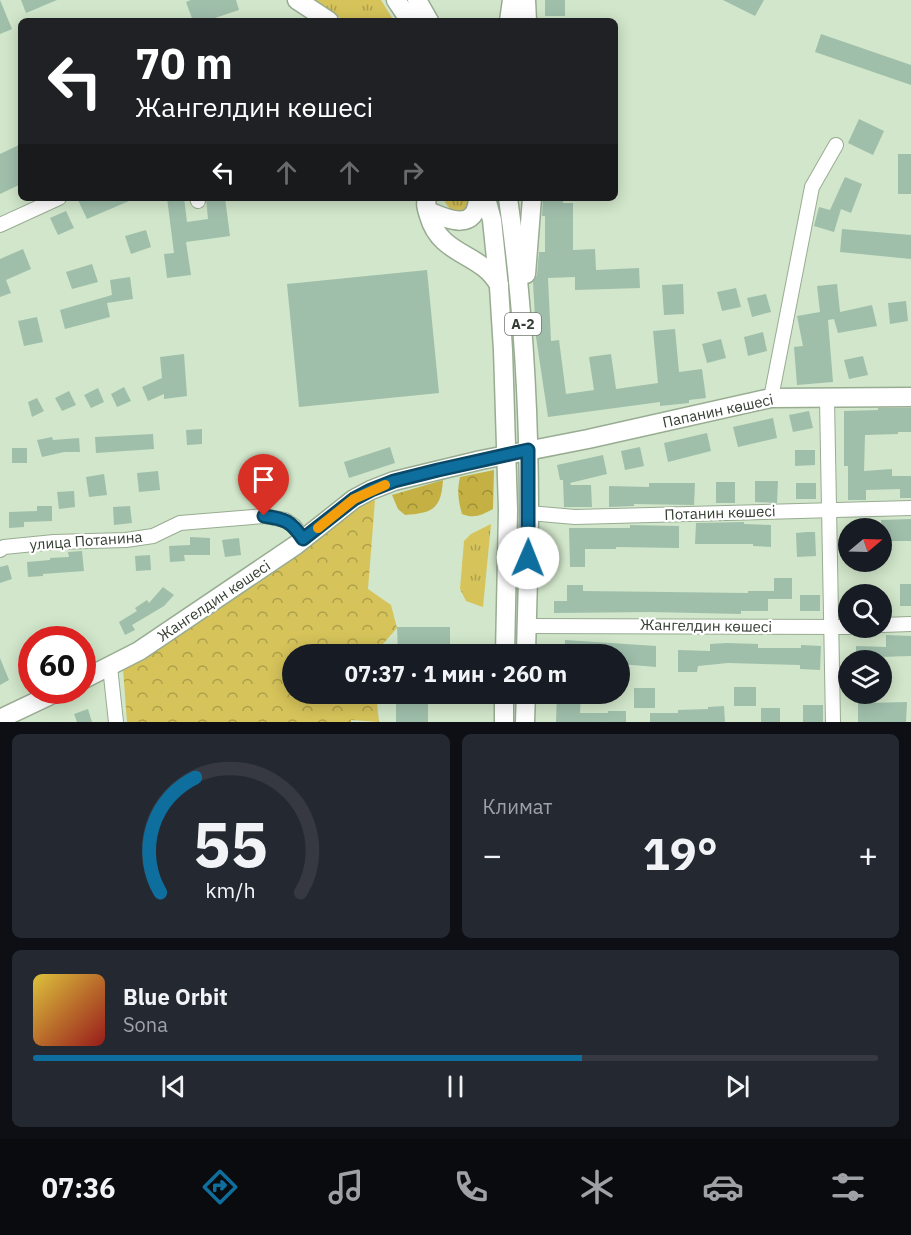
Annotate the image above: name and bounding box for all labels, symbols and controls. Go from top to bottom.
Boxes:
text: 70 m [135,36,233,91]
icon: left [36,42,114,120]
text: Жангелдин көшесі [135,89,373,124]
icon: left [207,156,240,189]
icon: ahead [270,156,303,189]
icon: ahead [333,156,366,189]
icon: right [396,156,429,189]
road number: A-2 [505,313,541,335]
street label: Папанин көшесі [661,389,775,432]
pin [238,454,289,516]
icon: arrive [247,463,280,496]
street label: Потанин көшесі [664,501,776,524]
north arrow [838,518,892,572]
map controls [838,518,892,704]
position arrow [496,526,560,590]
street label: улица Потанина [29,527,143,554]
street label: Жангелдин көшесі [154,556,274,645]
button: search [838,584,892,638]
street label: Жангелдин көшесі [640,615,772,636]
speed limit sign: 60 [18,626,96,704]
button: layers [838,650,892,704]
text: 07:37 · 1 мин · 260 m [345,659,567,688]
text: Климат [483,793,553,820]
text: 55 [193,803,268,884]
text: 19° [643,824,718,882]
text: − [483,833,502,876]
text: + [858,833,878,876]
text: km/h [206,876,256,904]
text: Blue Orbit [123,982,228,1011]
text: Sona [123,1011,168,1038]
icon: previous [157,1070,190,1103]
icon: pause [439,1070,472,1103]
icon: next [721,1070,754,1103]
icon: directions [199,1166,241,1208]
icon: music [325,1166,367,1208]
icon: phone [450,1166,492,1208]
icon: climate [576,1166,618,1208]
icon: car [702,1166,744,1208]
icon: filters [827,1166,869,1208]
text: 07:36 [42,1170,116,1205]

